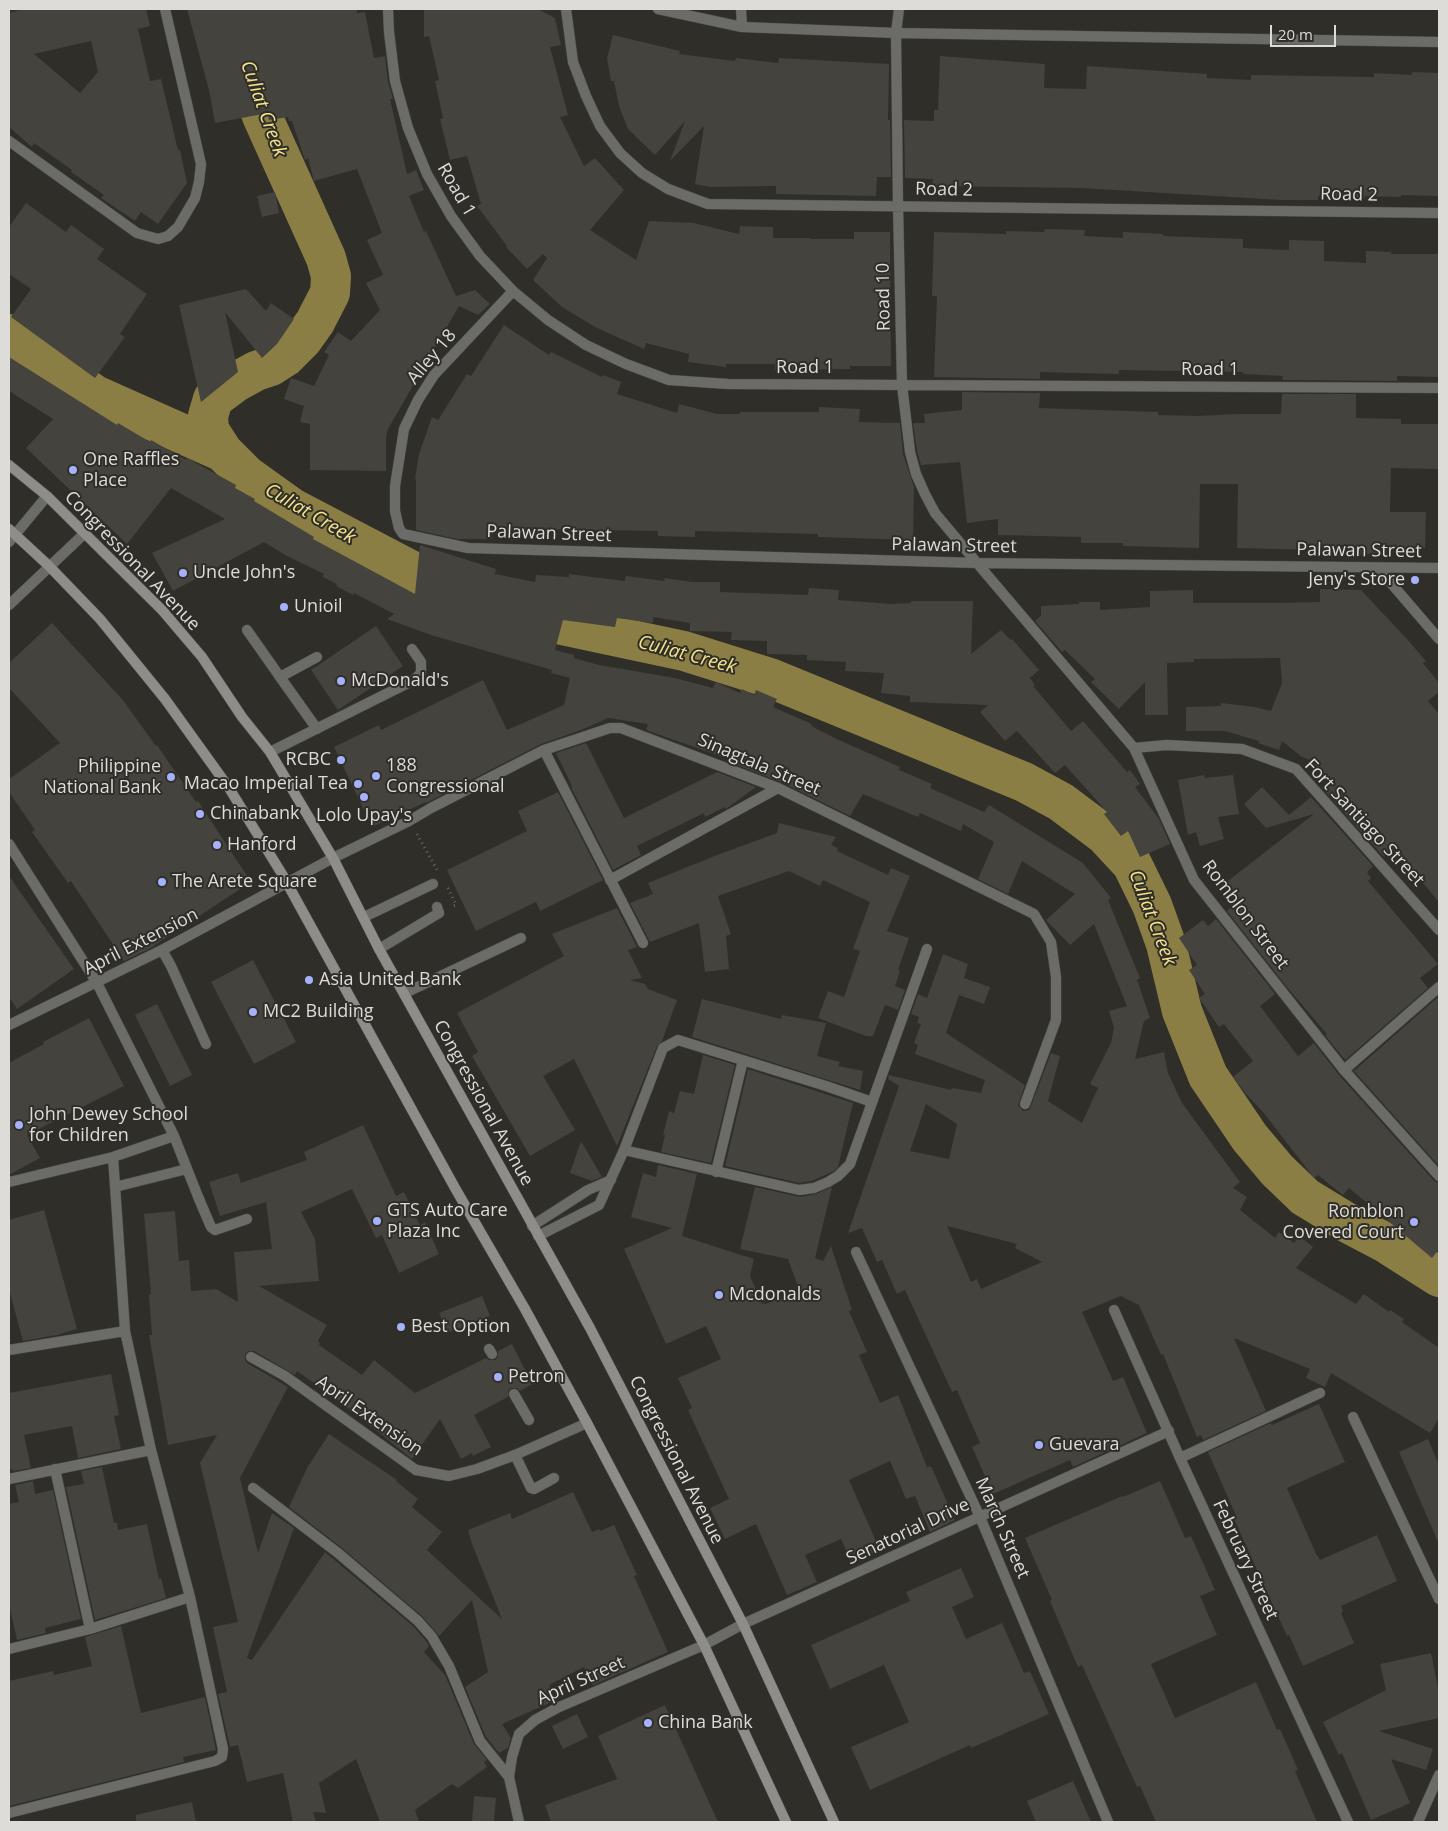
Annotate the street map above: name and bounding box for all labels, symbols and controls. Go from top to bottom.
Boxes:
scale bar [1273,15,1339,47]
text: 20 m [1278,24,1313,44]
water label: Culiat Creek [235,58,291,160]
street label: Road 1 [432,160,480,220]
street label: Road 2 [915,179,973,201]
street label: Road 2 [1320,184,1378,206]
street label: Road 10 [873,263,895,331]
street label: Alley 18 [403,325,461,389]
street label: Road 1 [776,357,834,379]
street label: Road 1 [1181,359,1239,381]
place label: One Raffles Place [83,449,179,492]
marker: One Raffles Place [67,464,79,476]
water label: Culiat Creek [261,479,359,549]
street label: Congressional Avenue [60,487,204,635]
street label: Palawan Street [486,521,612,547]
street label: Palawan Street [891,534,1017,558]
street label: Palawan Street [1296,539,1422,563]
place label: Uncle John's [193,562,295,584]
marker: Uncle John's [177,567,189,579]
place label: Jeny's Store [1308,569,1405,591]
marker: Jeny's Store [1409,574,1421,586]
place label: Unioil [294,596,343,618]
marker: Unioil [278,601,290,613]
water label: Culiat Creek [635,631,739,679]
place label: McDonald's [351,670,449,692]
marker: McDonald's [335,675,347,687]
street label: Sinagtala Street [694,729,824,801]
place label: RCBC [286,749,331,771]
marker: RCBC [335,754,347,766]
place label: 188 Congressional [386,755,505,798]
street label: Fort Santiago Street [1299,755,1429,891]
place label: Philippine National Bank [43,756,161,799]
marker: 188 Congressional [370,770,382,782]
marker: Philippine National Bank [165,771,177,783]
place label: Macao Imperial Tea [184,773,348,795]
marker: Macao Imperial Tea [352,778,364,790]
marker: Lolo Upay's [358,791,370,803]
place label: Chinabank [210,803,299,825]
place label: Lolo Upay's [316,805,412,827]
marker: Chinabank [194,808,206,820]
place label: Hanford [227,834,297,856]
marker: Hanford [211,839,223,851]
street label: Romblon Street [1197,856,1293,974]
water label: Culiat Creek [1123,867,1181,969]
place label: The Arete Square [172,871,317,893]
marker: The Arete Square [156,876,168,888]
street label: April Extension [80,904,202,980]
place label: Asia United Bank [319,969,461,991]
marker: Asia United Bank [303,974,315,986]
place label: MC2 Building [263,1001,374,1023]
marker: MC2 Building [247,1006,259,1018]
street label: Congressional Avenue [428,1016,538,1190]
place label: John Dewey School for Children [29,1104,188,1146]
marker: John Dewey School for Children [13,1119,25,1131]
place label: GTS Auto Care Plaza Inc [387,1200,508,1242]
place label: Romblon Covered Court [1283,1201,1404,1244]
marker: GTS Auto Care Plaza Inc [371,1215,383,1227]
marker: Romblon Covered Court [1408,1216,1420,1228]
place label: Mcdonalds [729,1284,821,1306]
marker: Mcdonalds [713,1289,725,1301]
place label: Best Option [411,1316,510,1338]
marker: Best Option [395,1321,407,1333]
place label: Petron [508,1366,565,1388]
street label: April Extension [311,1371,427,1461]
marker: Petron [492,1371,504,1383]
street label: Congressional Avenue [624,1372,728,1548]
place label: Guevara [1049,1434,1120,1456]
marker: Guevara [1033,1439,1045,1451]
street label: March Street [970,1474,1034,1582]
street label: Senatorial Drive [843,1494,973,1570]
street label: February Street [1208,1496,1282,1624]
street label: April Street [534,1652,628,1710]
place label: China Bank [658,1712,753,1734]
marker: China Bank [642,1717,654,1729]

